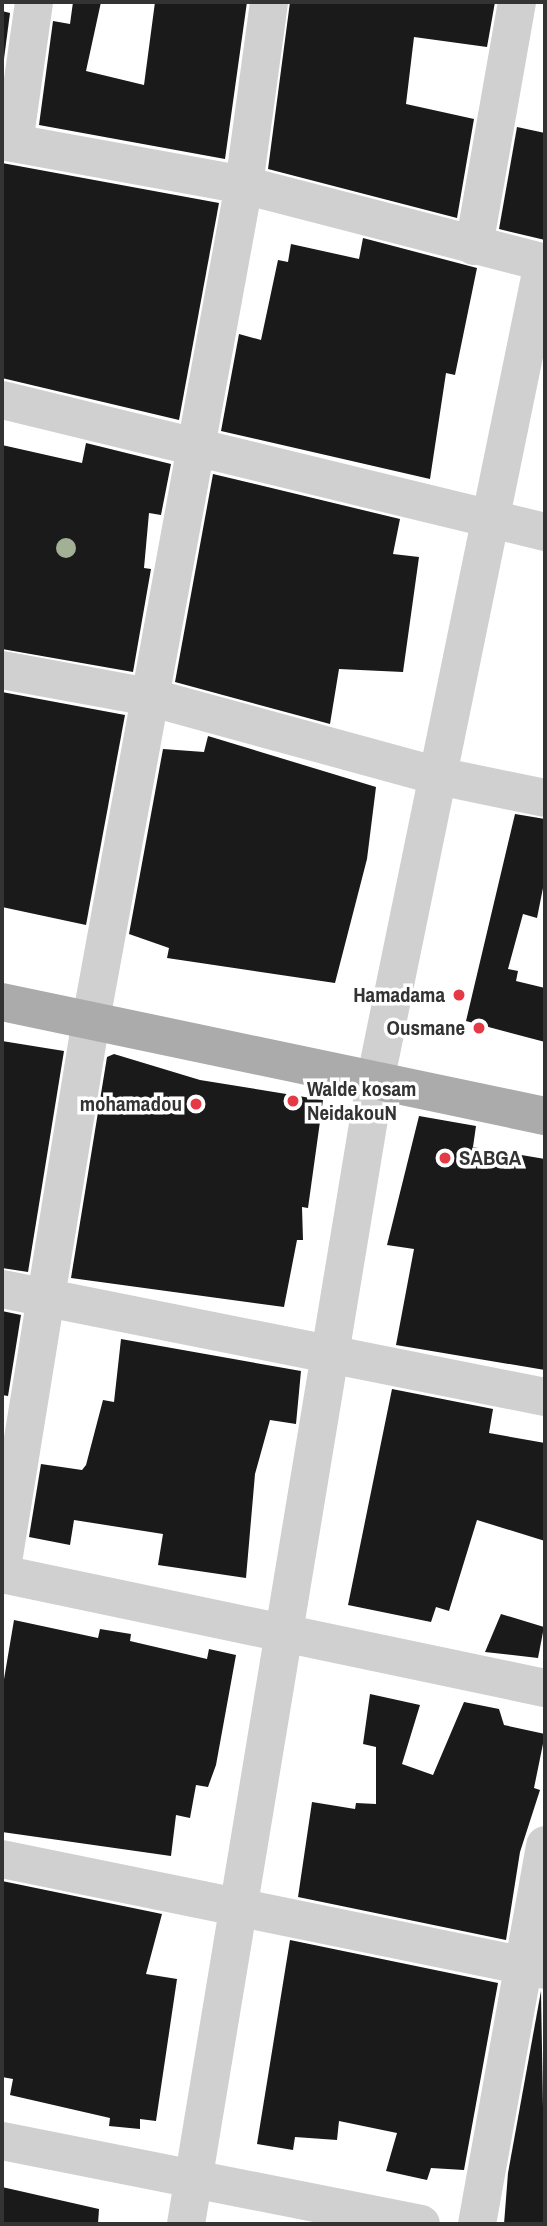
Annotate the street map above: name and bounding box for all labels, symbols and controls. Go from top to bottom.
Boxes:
place label: Hamadama [353,982,445,1008]
marker: Hamadama [451,987,467,1003]
place label: Ousmane [387,1015,465,1041]
marker: Ousmane [471,1020,487,1036]
place label: Walde kosam NeidakouN [307,1076,416,1126]
place label: mohamadou [80,1091,182,1117]
marker: Walde kosam NeidakouN [285,1093,301,1109]
marker: mohamadou [188,1096,204,1112]
place label: SABGA [459,1145,521,1171]
marker: SABGA [437,1150,453,1166]

